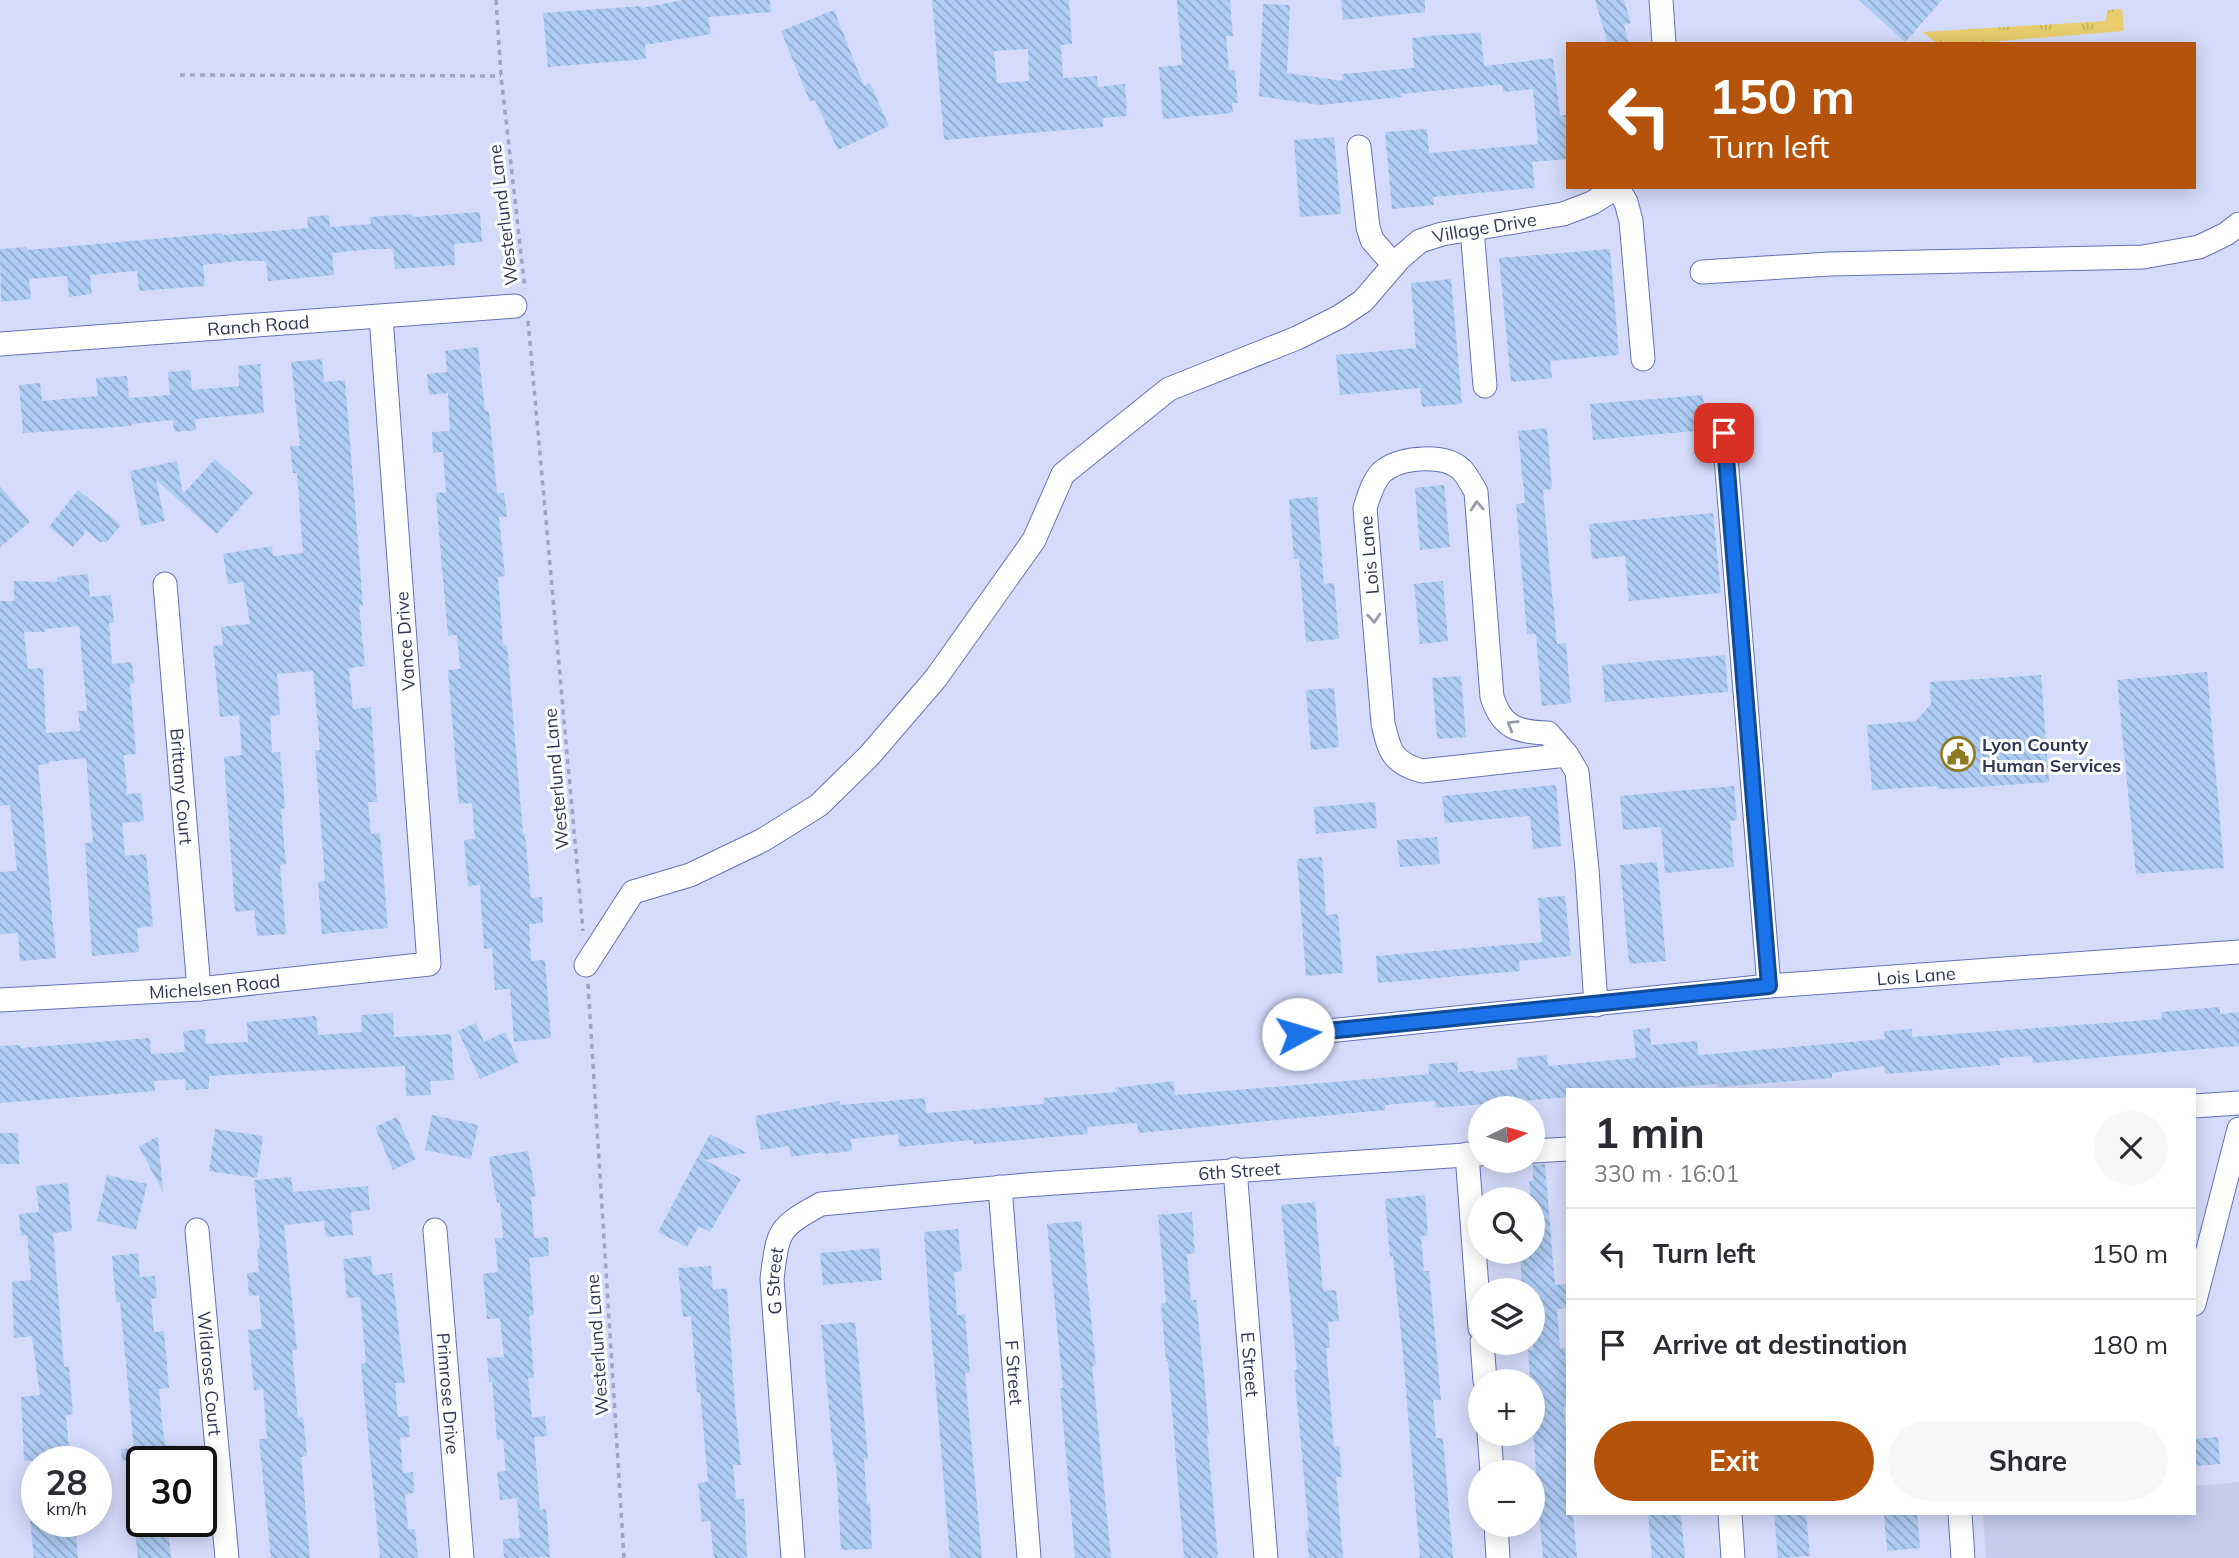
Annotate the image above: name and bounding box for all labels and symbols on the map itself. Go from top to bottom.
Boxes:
street label: Westerlund Lane [483,143,523,287]
street label: Village Drive [1429,207,1538,248]
street label: Ranch Road [207,310,310,340]
pin [1694,403,1754,463]
one-way arrow [1470,500,1485,511]
street label: Lois Lane [1354,515,1384,595]
street label: Vance Drive [390,591,420,691]
one-way arrow [1367,613,1382,624]
street label: Westerlund Lane [538,707,574,851]
one-way arrow [1507,720,1520,733]
street label: Brittany Court [166,727,198,845]
place label: Lyon County Human Services [1982,733,2121,777]
public building icon: Lyon County Human Services [1939,735,1977,773]
street label: Lois Lane [1876,961,1956,990]
street label: Michelsen Road [148,969,281,1003]
position arrow [1261,997,1335,1071]
north arrow [1468,1096,1545,1172]
street label: 6th Street [1198,1156,1281,1185]
street label: G Street [761,1245,788,1315]
street label: Westerlund Lane [581,1273,613,1417]
street label: Wildrose Court [193,1310,227,1437]
street label: E Street [1237,1331,1265,1398]
street label: Primrose Drive [432,1332,465,1455]
street label: F Street [1001,1339,1028,1406]
speed limit sign: 30 [126,1446,217,1537]

